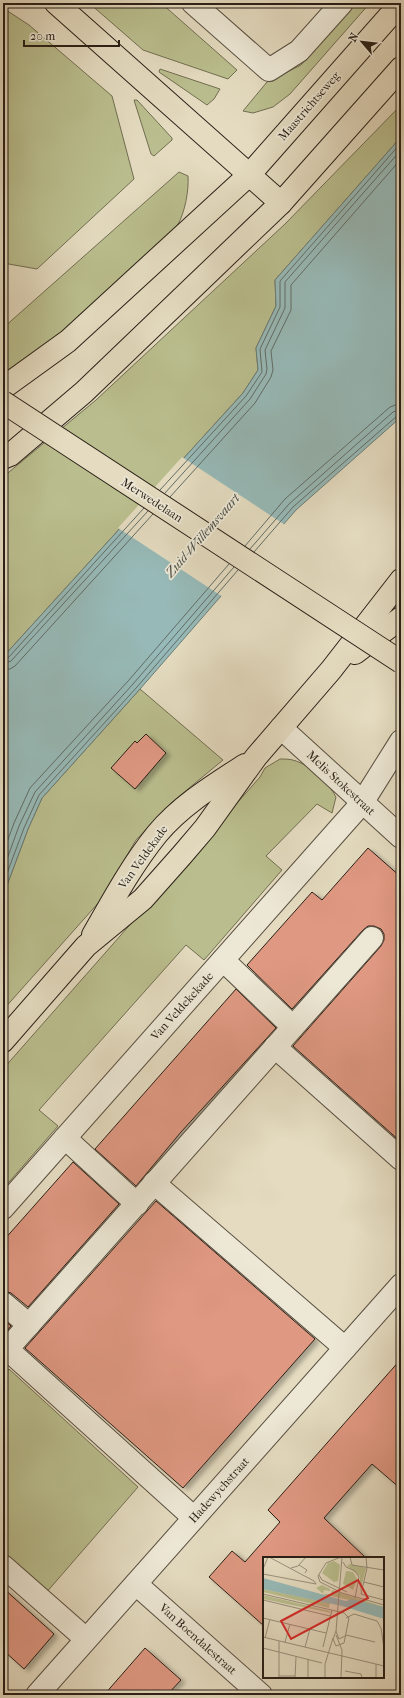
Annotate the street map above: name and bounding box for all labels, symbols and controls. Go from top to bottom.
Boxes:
scale bar [24,22,119,48]
north arrow [342,22,382,62]
text: 20 m [30,29,55,43]
text: N [346,30,362,44]
street label: Maastrichtseweg [275,68,343,143]
street label: Merwedelaan [119,475,185,525]
water label: Zuid-Willemsvaart [161,490,243,581]
street label: Melis Stokestraat [304,748,379,819]
street label: Van Veldekade [115,822,171,892]
street label: Van Veldekekade [147,969,216,1044]
street label: Hadewychstraat [186,1454,253,1526]
inset map [263,1557,384,1678]
street label: Van Boendalestraat [156,1600,240,1678]

